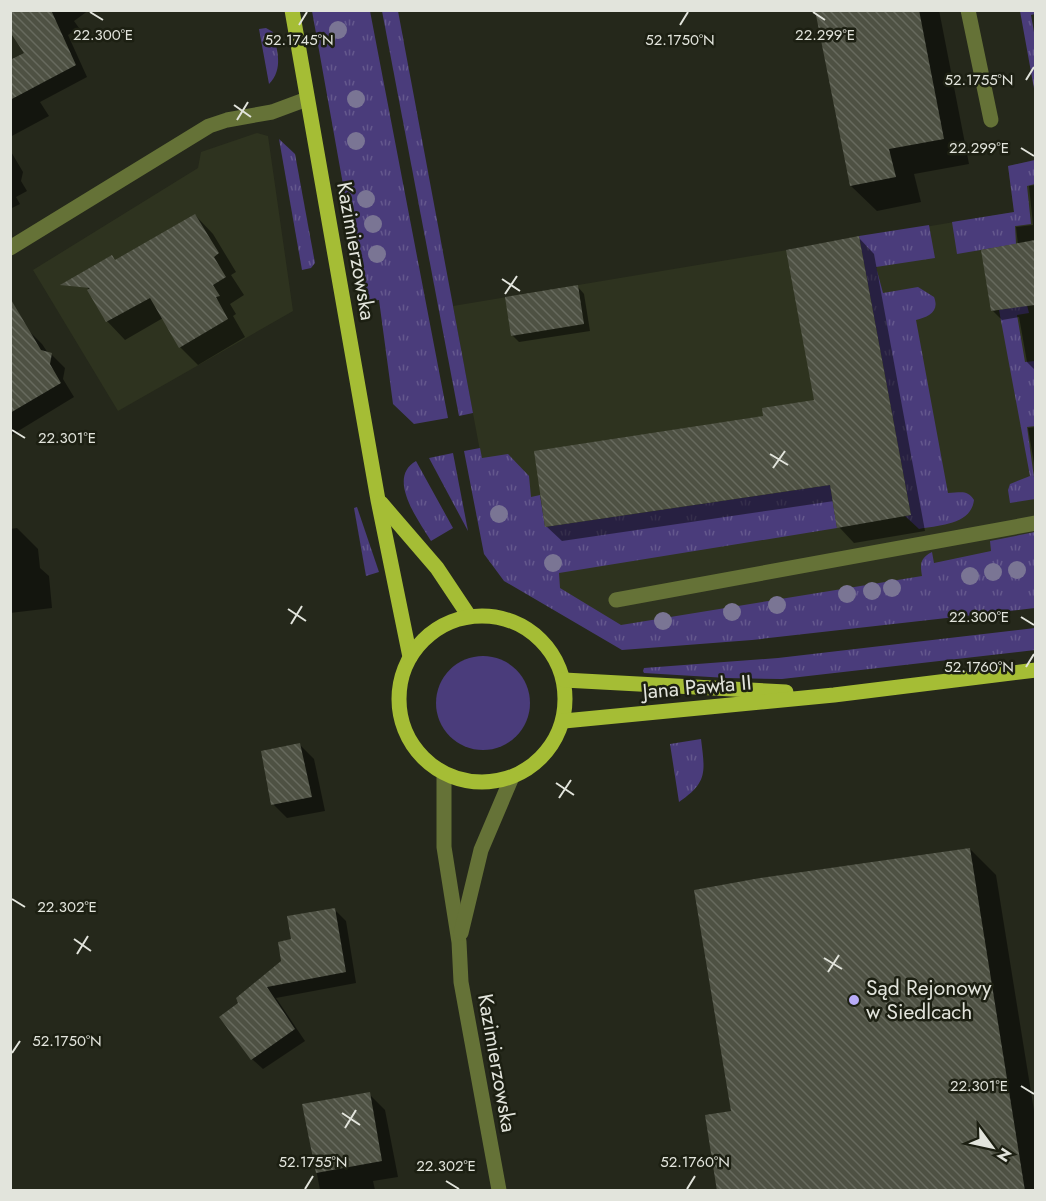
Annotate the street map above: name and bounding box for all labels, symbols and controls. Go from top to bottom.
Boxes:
text: 22.300°E [73,24,133,46]
text: 22.299°E [795,24,855,46]
text: 52.1745°N [264,29,334,51]
text: 52.1750°N [645,29,715,51]
text: 52.1755°N [945,69,1013,91]
text: 22.299°E [949,137,1009,159]
street label: Kazimierzowska [329,179,383,323]
text: 22.301°E [38,427,96,449]
text: 22.300°E [949,606,1009,628]
text: 52.1760°N [944,656,1014,678]
street label: Jana Pawła II [638,667,753,707]
text: 22.302°E [37,896,97,918]
place label: Sąd Rejonowy w Siedlcach [866,973,992,1027]
street label: Kazimierzowska [470,991,524,1135]
marker: Sąd Rejonowy w Siedlcach [847,993,861,1007]
text: 52.1750°N [32,1030,102,1052]
text: 22.301°E [950,1075,1008,1097]
north arrow [962,1117,1022,1177]
text: N [991,1143,1017,1166]
text: 52.1755°N [279,1151,347,1173]
text: 52.1760°N [660,1151,730,1173]
text: 22.302°E [416,1155,476,1177]

